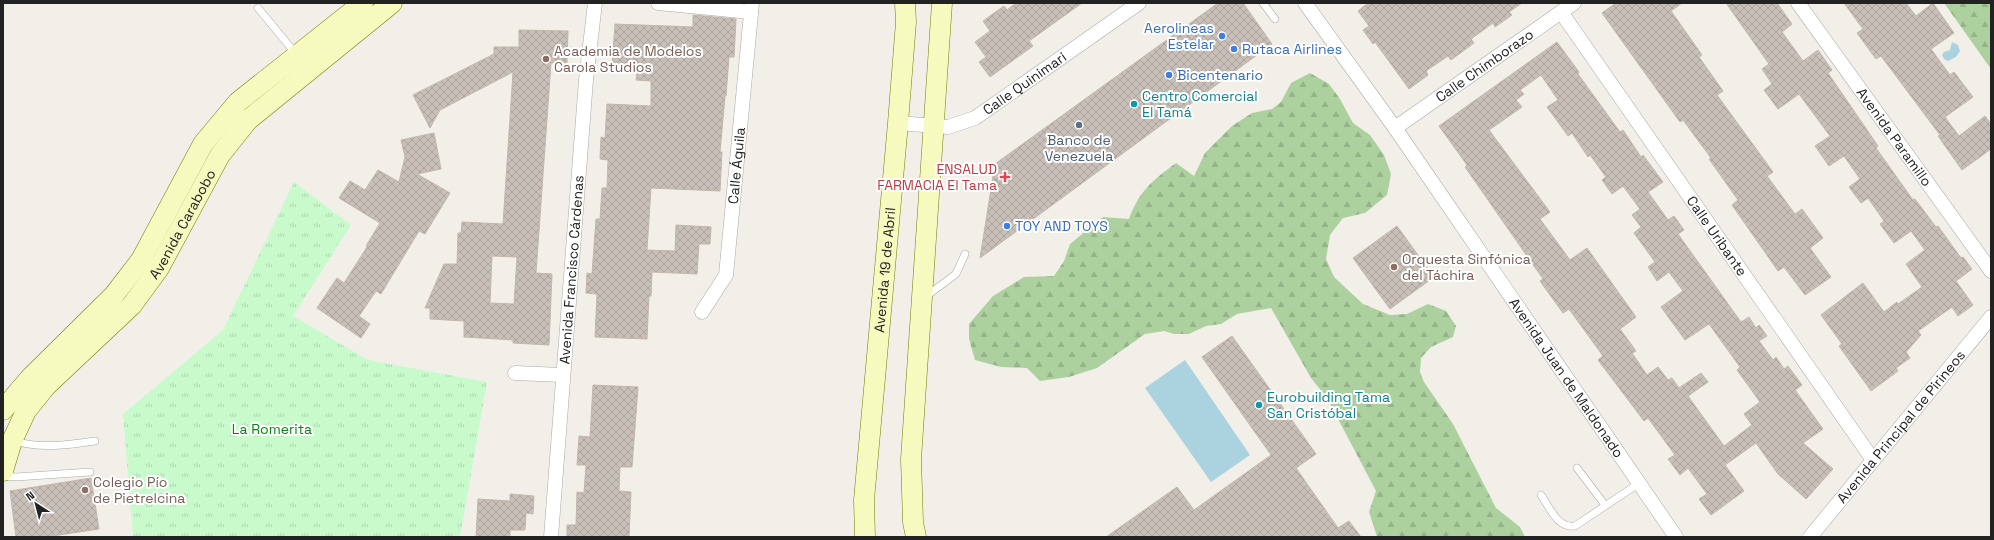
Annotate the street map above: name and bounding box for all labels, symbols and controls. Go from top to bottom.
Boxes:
place label: Aerolineas Estelar [1144,19,1214,53]
street label: Calle Chimborazo [1432,25,1537,106]
marker: Aerolineas Estelar [1217,31,1227,41]
place label: Rutaca Airlines [1242,40,1342,58]
place label: Academia de Modelos Carola Studios [554,42,702,76]
marker: Rutaca Airlines [1229,44,1239,54]
street label: Calle Quinimari [979,48,1070,119]
marker: Academia de Modelos Carola Studios [541,54,551,64]
place label: Bicentenario [1177,66,1263,84]
marker: Bicentenario [1164,70,1174,80]
street label: Avenida Paramillo [1853,84,1936,190]
place label: Centro Comercial El Tamá [1142,87,1258,121]
marker: Centro Comercial El Tamá [1129,99,1139,109]
marker: Banco de Venezuela [1074,120,1084,130]
street label: Calle Águila [724,126,749,205]
place label: Banco de Venezuela [1045,131,1113,165]
place label: ENSALUD FARMACIA El Tama [877,160,997,194]
street label: Avenida Carabobo [145,166,220,283]
marker: ENSALUD FARMACIA El Tama [1000,172,1010,182]
street label: Avenida Francisco Cárdenas [555,175,588,365]
street label: Calle Uribante [1683,192,1751,280]
street label: Avenida 19 de Abril [870,207,899,333]
place label: TOY AND TOYS [1015,217,1108,235]
marker: TOY AND TOYS [1002,221,1012,231]
place label: Orquesta Sinfónica del Táchira [1402,250,1531,284]
marker: Orquesta Sinfónica del Táchira [1389,262,1399,272]
street label: Avenida Juan de Maldonado [1505,294,1628,461]
street label: Avenida Principal de Pirineos [1833,346,1969,507]
place label: Eurobuilding Tama San Cristóbal [1267,388,1390,422]
marker: Eurobuilding Tama San Cristóbal [1254,400,1264,410]
park label: La Romerita [232,420,312,438]
place label: Colegio Pío de Pietrelcina [93,473,185,507]
north arrow [16,484,56,524]
marker: Colegio Pío de Pietrelcina [80,485,90,495]
text: N [23,488,37,504]

